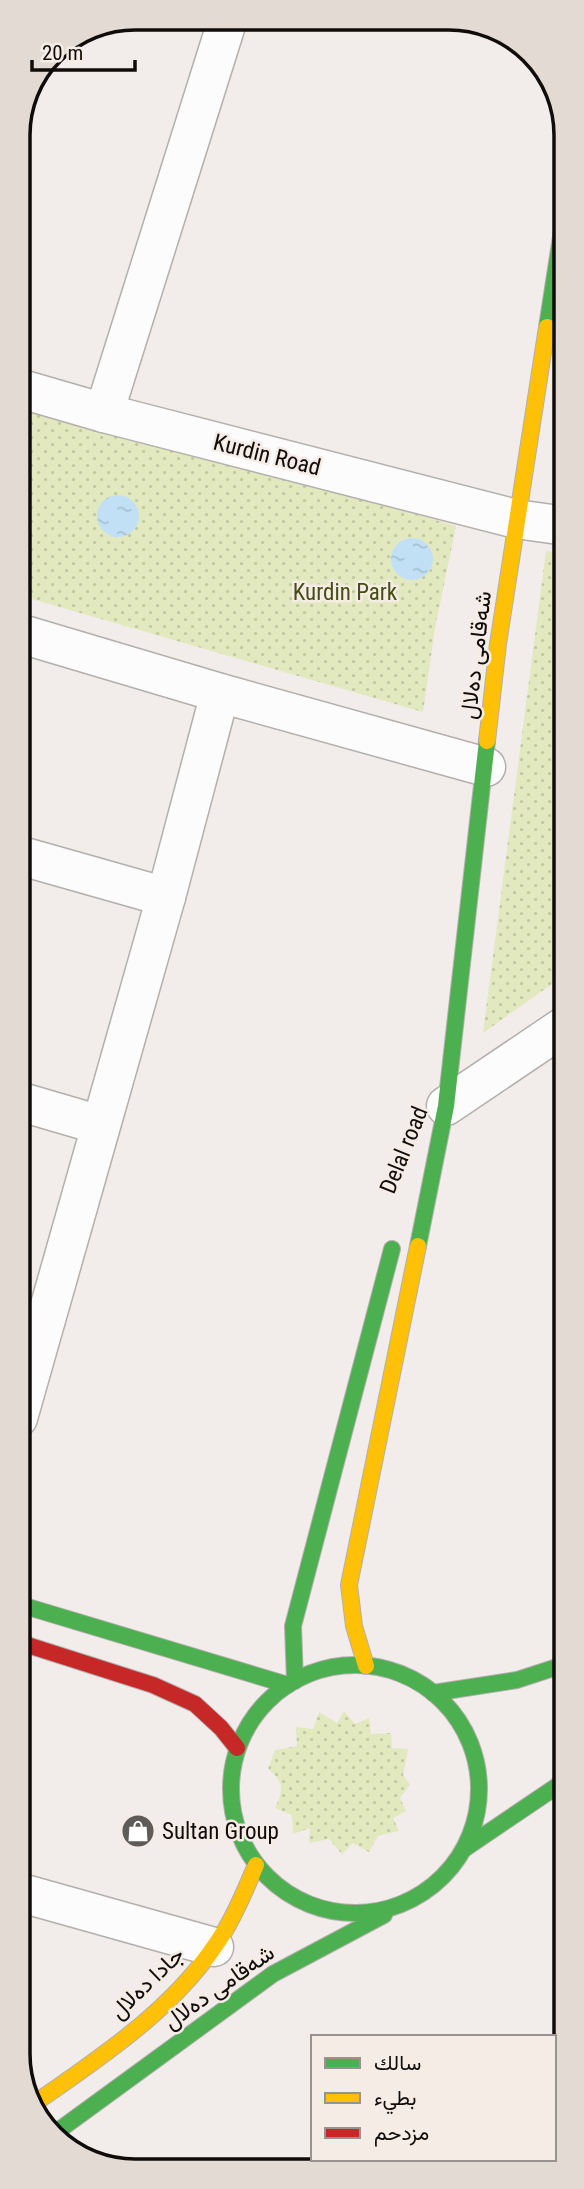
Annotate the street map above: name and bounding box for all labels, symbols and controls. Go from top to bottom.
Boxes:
scale bar [32,28,135,72]
text: 20 m [42,41,83,65]
street label: Kurdin Road [211,429,323,481]
park label: Kurdin Park [293,579,398,606]
street label: شەقامی دەلال [455,589,498,721]
street label: Delal road [374,1103,434,1197]
shop icon: Sultan Group [119,1812,157,1850]
place label: Sultan Group [162,1818,279,1845]
street label: شەقامی دەلال [158,1939,280,2036]
street label: جادا دەلال [104,1941,190,2026]
legend [311,2035,556,2161]
text: سالك [374,2051,421,2075]
text: بطيء [374,2086,417,2115]
text: مزدحم [374,2121,429,2147]

